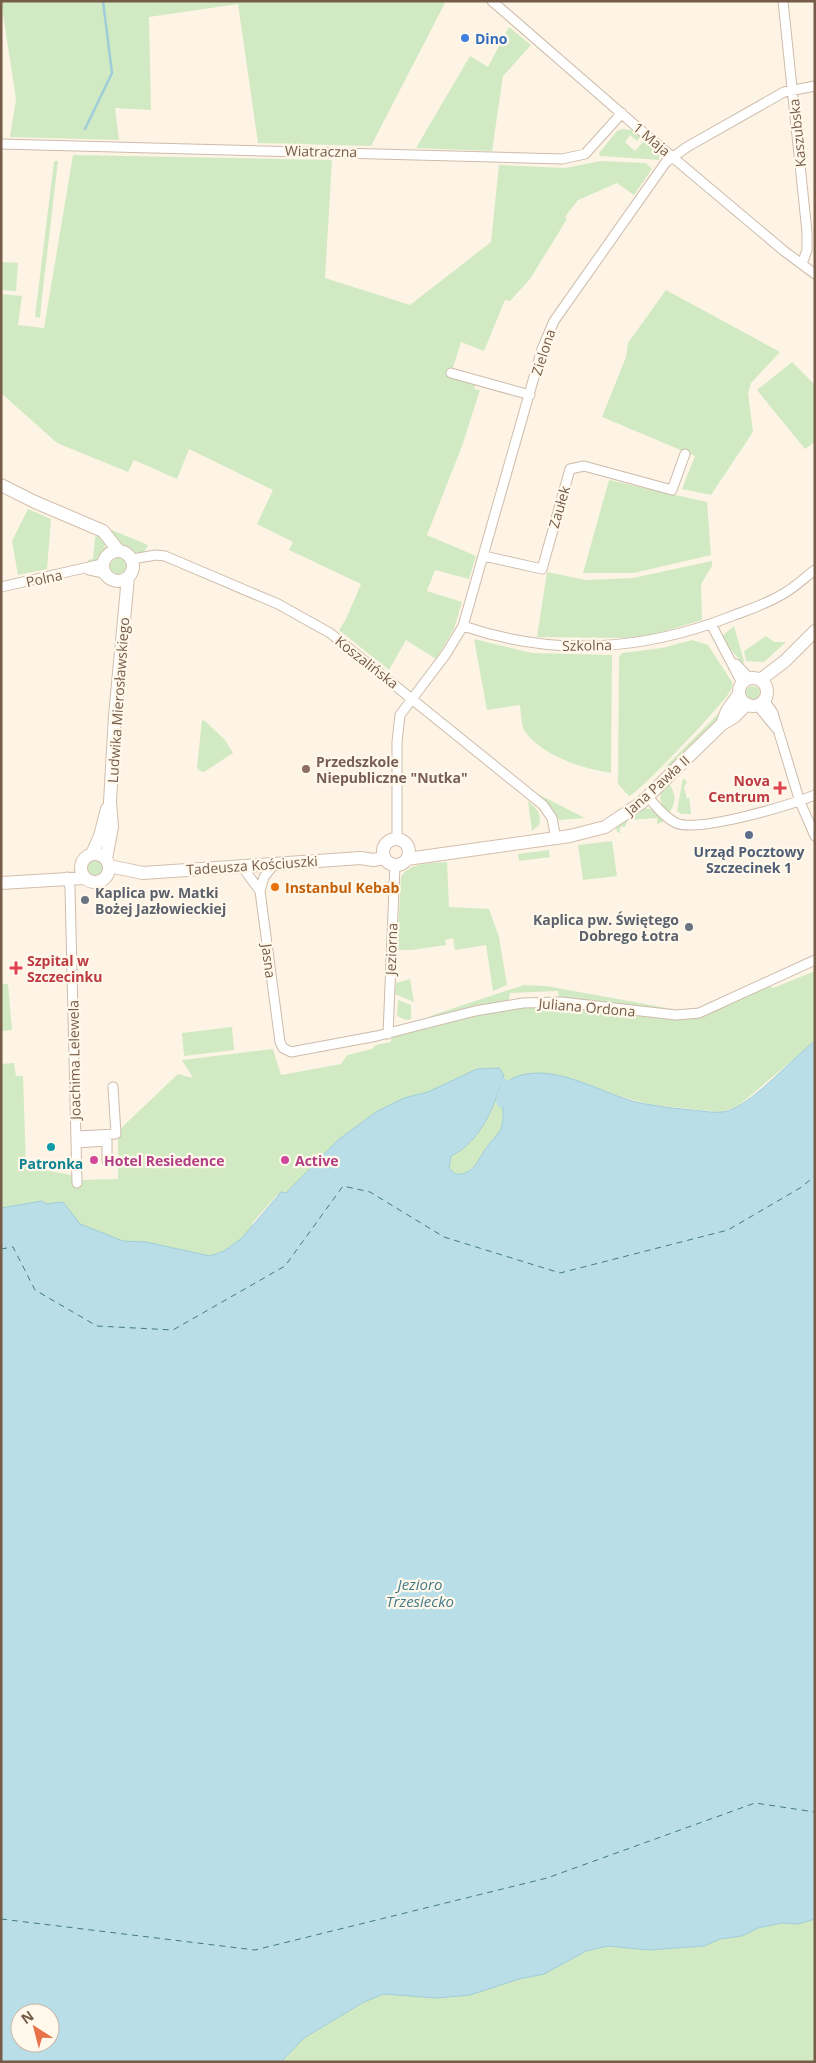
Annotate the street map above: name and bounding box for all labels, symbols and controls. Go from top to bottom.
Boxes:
place label: Dino [475,29,508,48]
marker: Dino [459,32,471,44]
street label: Kaszubska [784,98,810,168]
street label: 1 Maja [629,118,675,160]
street label: Wiatraczna [285,141,357,161]
street label: Zielona [527,326,559,378]
street label: Zaułek [544,483,574,530]
street label: Polna [24,565,64,591]
street label: Ludwika Mierosławskiego [103,617,133,783]
street label: Koszalińska [331,631,403,693]
street label: Szkolna [562,635,612,655]
street label: Jana Pawła II [619,751,694,821]
place label: Przedszkole Niepubliczne "Nutka" [316,752,468,787]
marker: Przedszkole Niepubliczne "Nutka" [300,763,312,775]
place label: Nova Centrum [708,771,770,806]
marker: Nova Centrum [774,782,786,794]
marker: Urząd Pocztowy Szczecinek 1 [743,829,755,841]
place label: Urząd Pocztowy Szczecinek 1 [694,842,804,877]
street label: Tadeusza Kościuszki [186,851,318,879]
place label: Instanbul Kebab [285,878,399,897]
marker: Instanbul Kebab [269,881,281,893]
place label: Kaplica pw. Matki Bożej Jazłowieckiej [95,883,226,918]
marker: Kaplica pw. Matki Bożej Jazłowieckiej [79,894,91,906]
place label: Kaplica pw. Świętego Dobrego Łotra [533,910,679,945]
marker: Kaplica pw. Świętego Dobrego Łotra [683,921,695,933]
street label: Jeziorna [381,923,401,977]
street label: Jasna [257,941,281,979]
place label: Szpital w Szczecinku [27,951,102,986]
marker: Szpital w Szczecinku [9,961,23,975]
street label: Juliana Ordona [536,993,636,1021]
street label: Joachima Lelewela [63,1000,85,1122]
marker: Patronka [45,1141,57,1153]
place label: Hotel Resiedence [104,1151,224,1170]
place label: Active [295,1151,338,1170]
place label: Patronka [19,1154,83,1173]
marker: Hotel Resiedence [88,1154,100,1166]
marker: Active [279,1154,291,1166]
water label: Jezioro Trzesiecko [386,1574,454,1611]
north arrow [10,2003,60,2053]
text: N [17,2006,37,2028]

